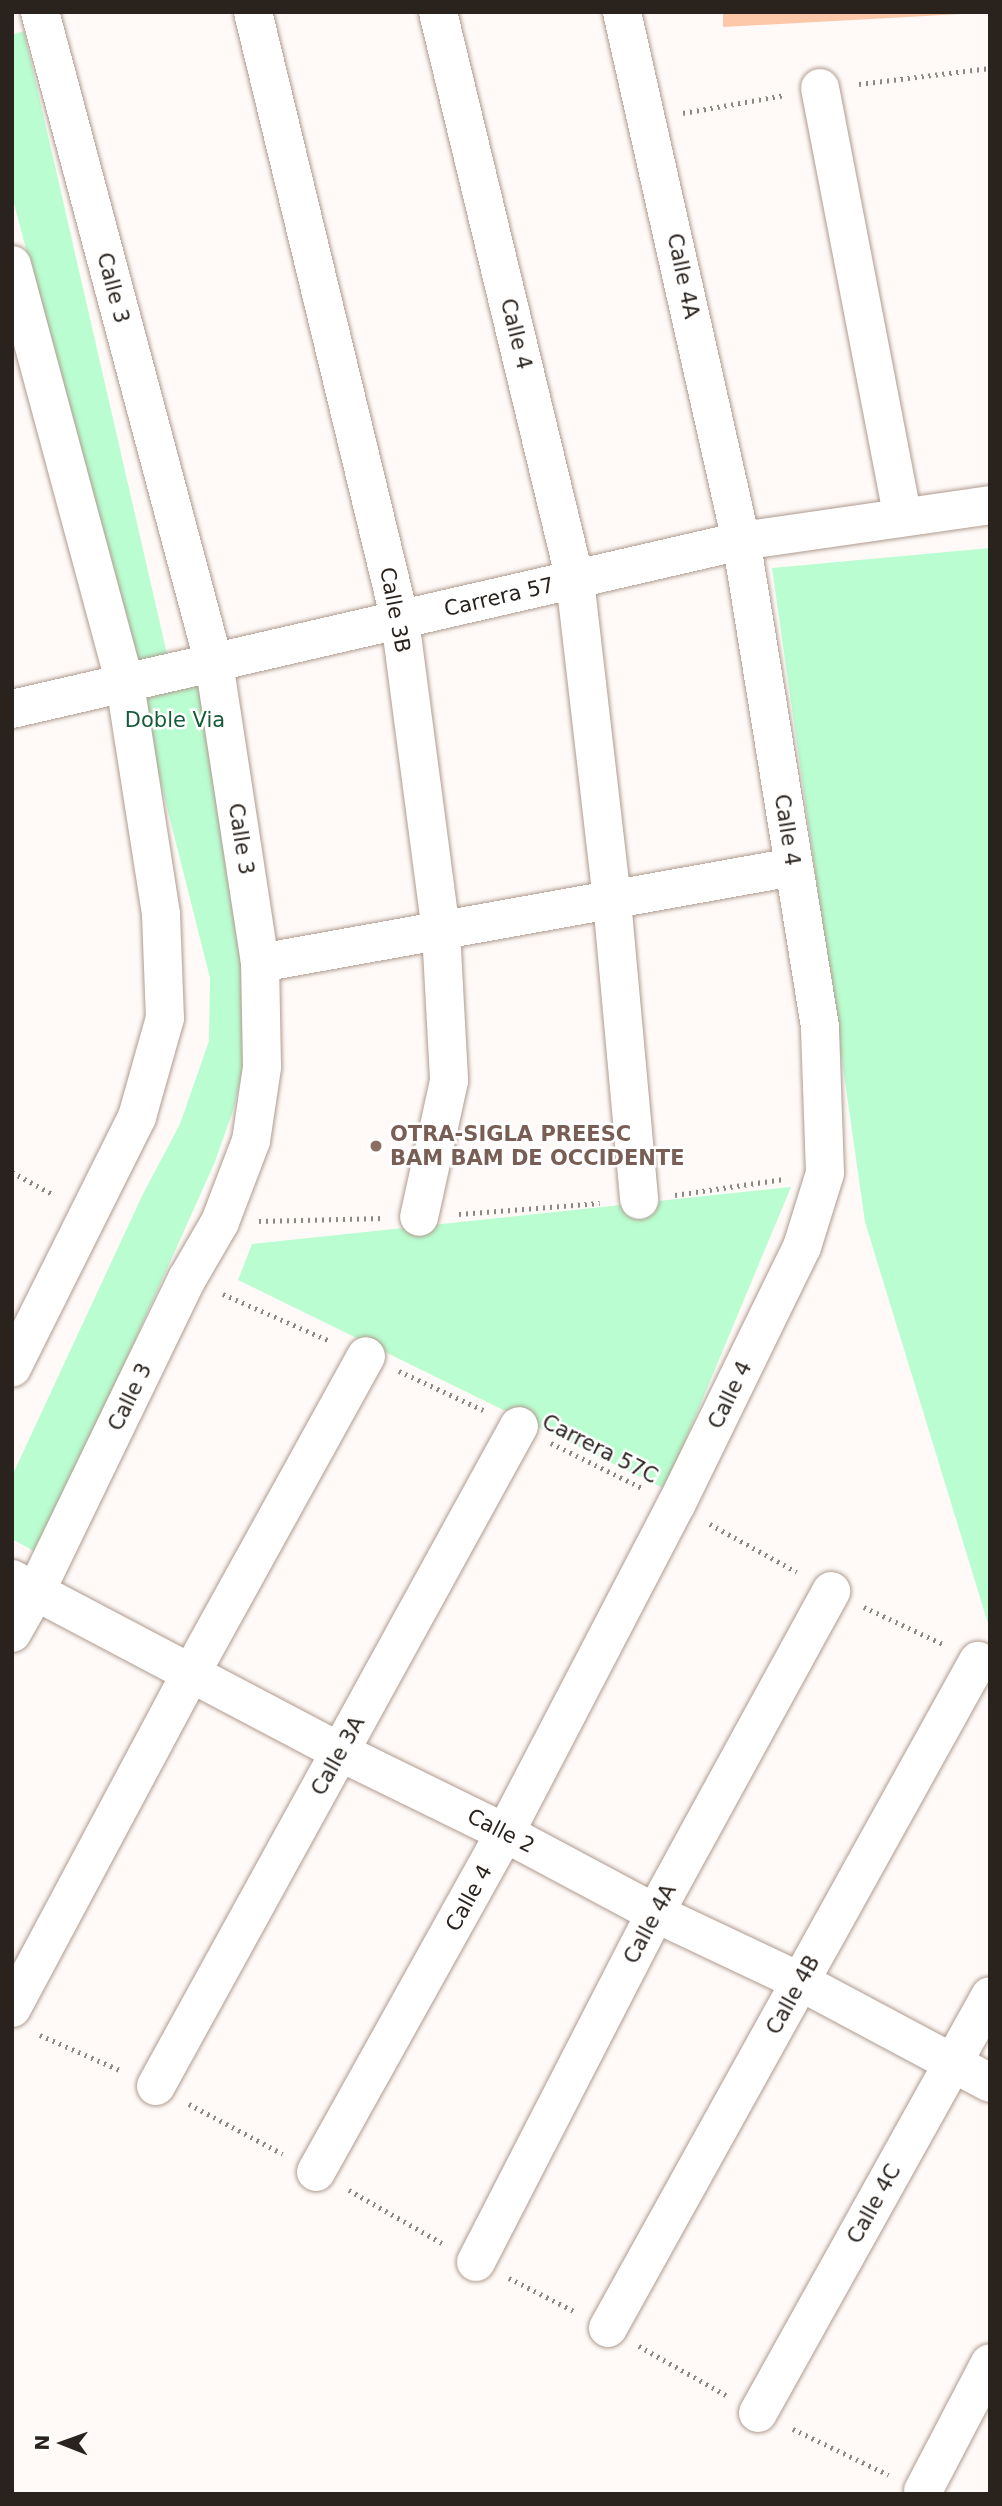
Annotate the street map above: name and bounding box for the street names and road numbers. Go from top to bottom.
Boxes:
street label: Calle 4A [662,231,704,321]
street label: Calle 3 [91,250,135,326]
street label: Calle 4 [495,296,537,372]
street label: Calle 3B [374,565,416,655]
street label: Carrera 57 [442,572,556,622]
street label: Calle 4 [769,792,805,868]
street label: Calle 3 [223,801,259,877]
street label: Calle 4 [703,1357,757,1433]
street label: Calle 3 [103,1359,157,1435]
street label: Carrera 57C [538,1409,662,1489]
street label: Calle 3A [306,1712,370,1800]
street label: Calle 2 [463,1803,539,1859]
street label: Calle 4 [440,1860,498,1936]
street label: Calle 4A [619,1880,681,1968]
street label: Calle 4B [761,1951,825,2039]
street label: Calle 4C [842,2160,906,2248]

